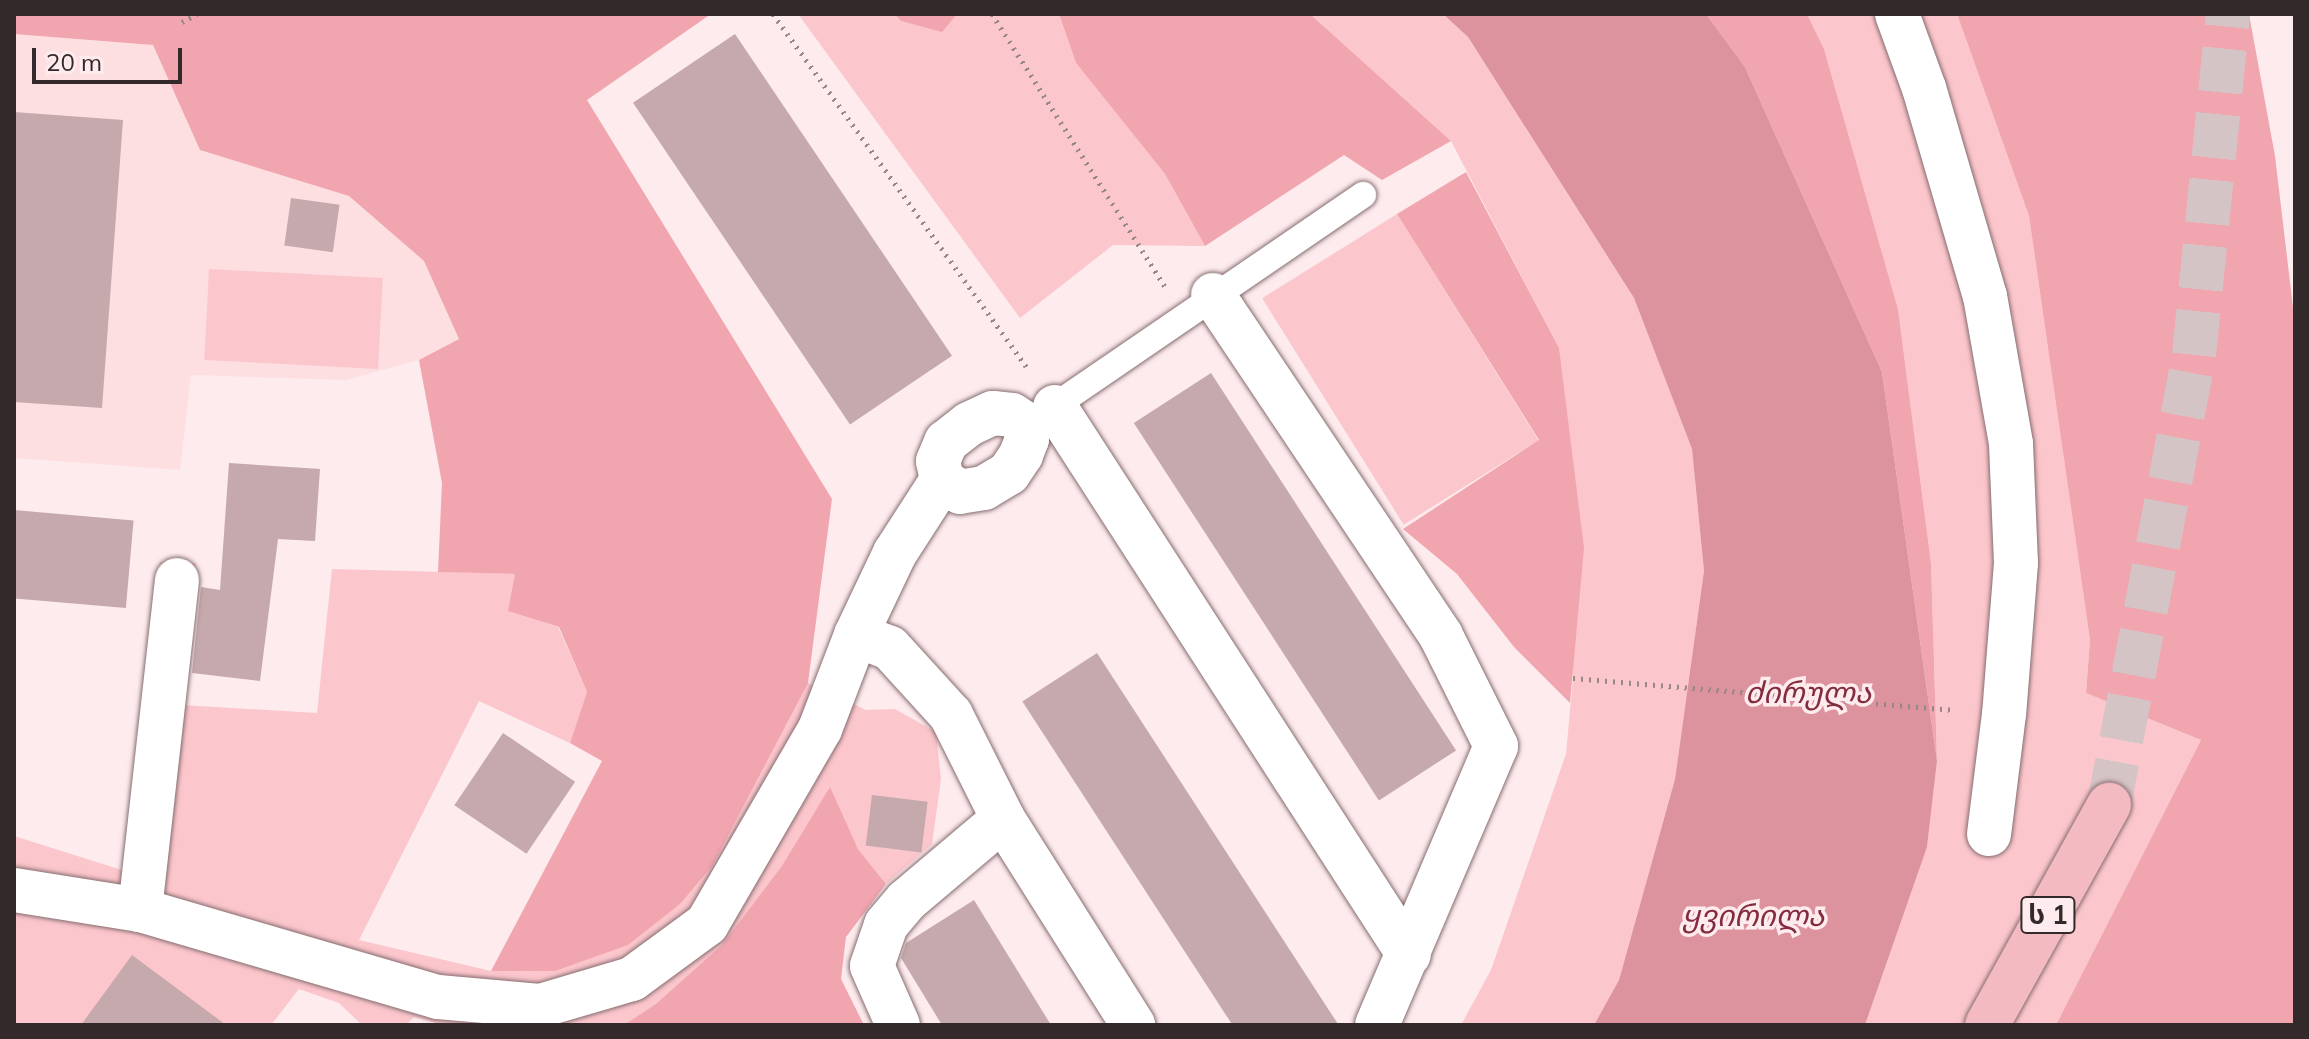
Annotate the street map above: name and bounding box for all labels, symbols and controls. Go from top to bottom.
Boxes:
scale bar [36,32,186,82]
text: 20 m [46,47,102,77]
water label: ძირულა [1745,674,1871,710]
road number: ს 1 [2020,893,2076,937]
water label: ყვირილა [1682,897,1824,933]

